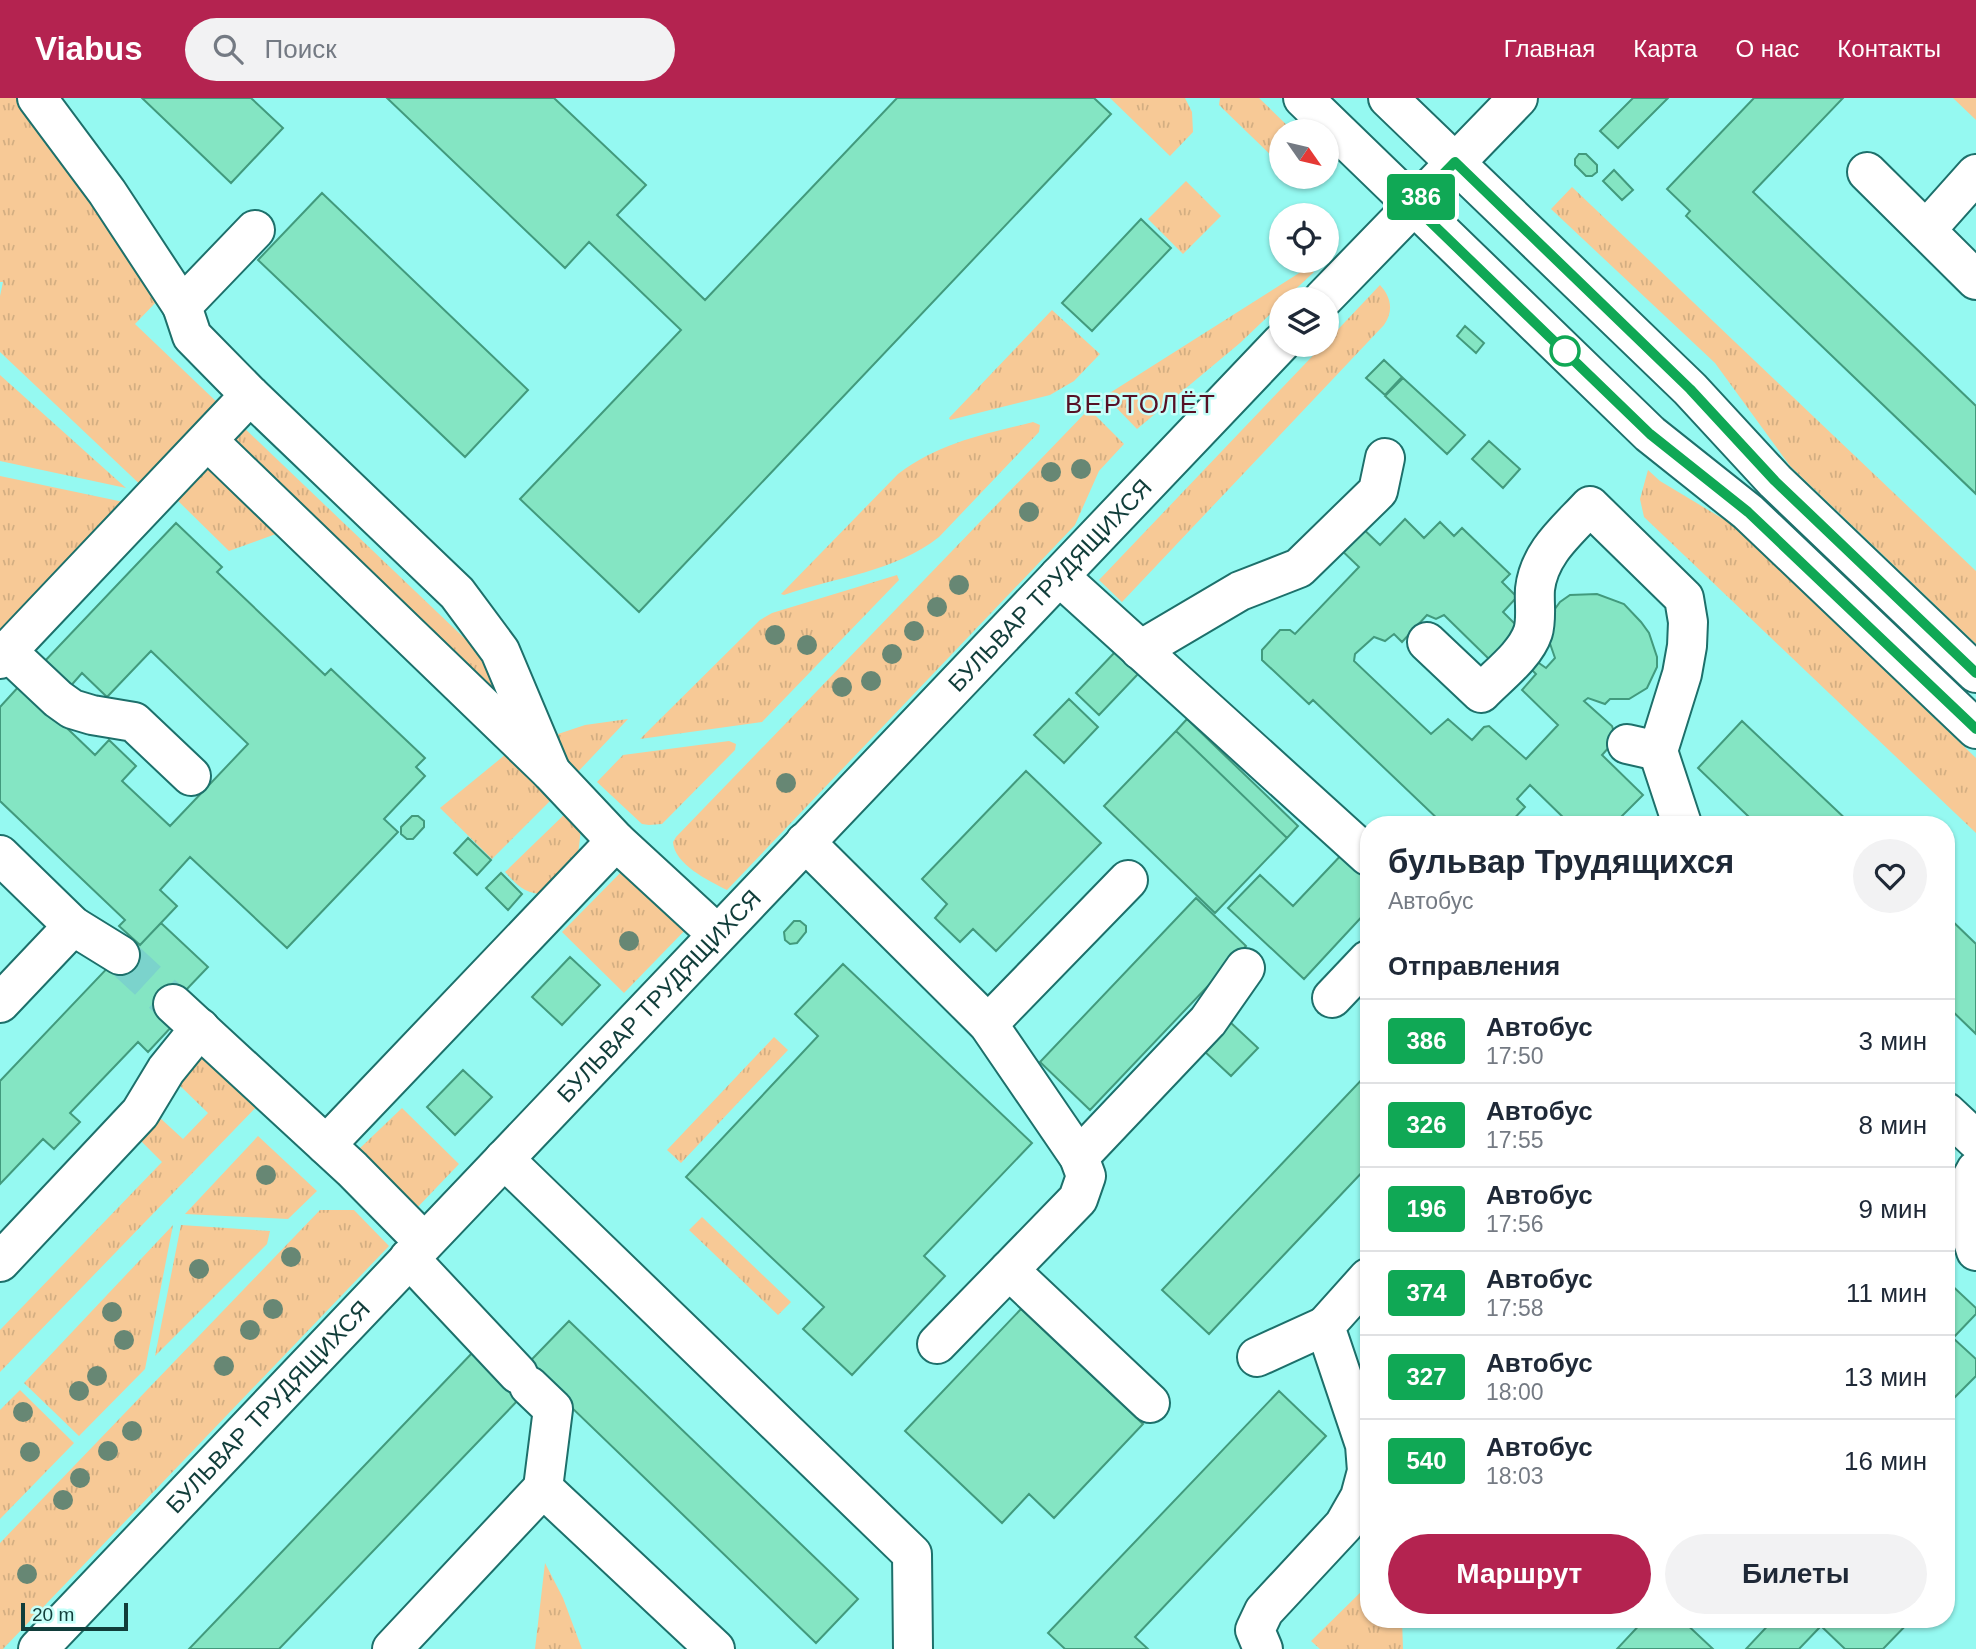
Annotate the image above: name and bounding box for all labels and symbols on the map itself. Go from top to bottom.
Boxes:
north arrow [1269,119,1339,189]
line badge: 386 [1381,174,1461,220]
unlabelled marker [1550,336,1580,366]
district label: ВЕРТОЛЁТ [1065,389,1217,419]
street label: БУЛЬВАР ТРУДЯЩИХСЯ [942,474,1157,697]
street label: БУЛЬВАР ТРУДЯЩИХСЯ [552,884,766,1108]
street label: БУЛЬВАР ТРУДЯЩИХСЯ [161,1295,375,1518]
scale bar [21,1600,128,1632]

